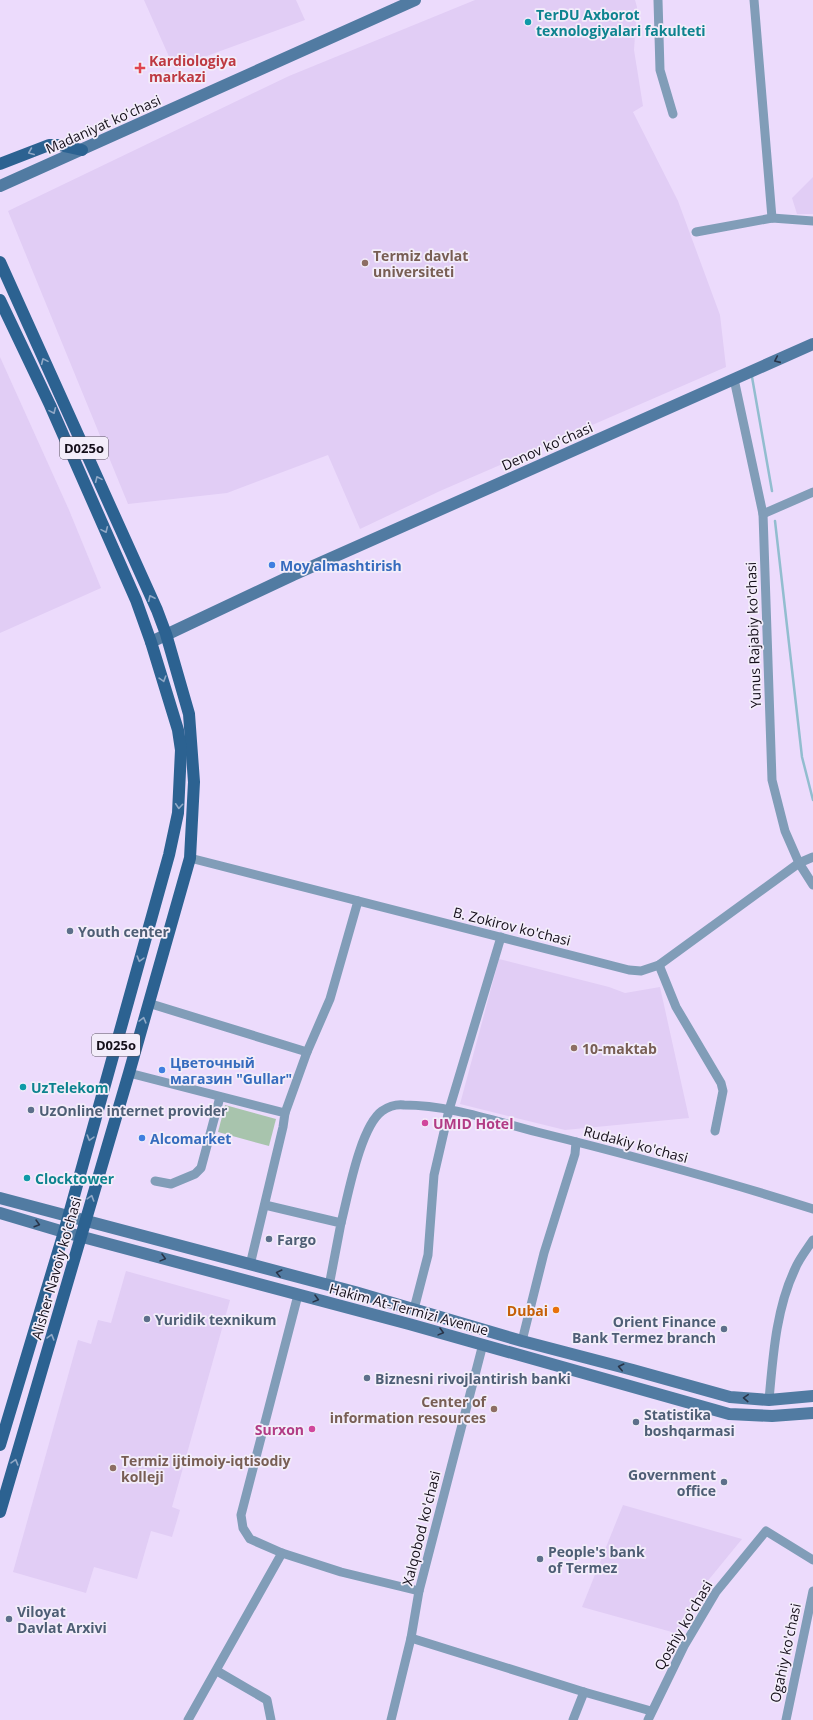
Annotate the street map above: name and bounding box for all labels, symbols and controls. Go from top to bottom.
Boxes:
place label: TerDU Axborot texnologiyalari fakulteti [536,5,706,40]
marker: TerDU Axborot texnologiyalari fakulteti [523,17,533,27]
place label: Kardiologiya markazi [149,51,236,86]
marker: Kardiologiya markazi [134,62,146,74]
street label: Madaniyat ko'chasi [42,90,164,158]
one-way arrow [27,147,35,155]
place label: Termiz davlat universiteti [373,246,468,281]
marker: Termiz davlat universiteti [360,258,370,268]
one-way arrow [774,355,782,363]
one-way arrow [41,357,49,365]
one-way arrow [48,407,56,414]
street label: Denov ko'chasi [498,417,596,475]
road number: D025o [60,437,108,459]
one-way arrow [95,476,103,484]
one-way arrow [100,525,108,533]
place label: Moy almashtirish [280,556,402,575]
marker: Moy almashtirish [267,560,277,570]
street label: Yunus Rajabiy ko'chasi [741,561,765,709]
one-way arrow [148,594,156,602]
one-way arrow [158,675,167,682]
one-way arrow [174,803,183,809]
street label: B. Zokirov ko'chasi [451,902,573,950]
place label: Youth center [78,922,170,941]
marker: Youth center [65,926,75,936]
one-way arrow [136,956,145,963]
one-way arrow [138,1017,147,1024]
road number: D025o [92,1034,140,1056]
place label: 10-maktab [582,1039,657,1058]
marker: 10-maktab [569,1043,579,1053]
place label: Цветочный магазин "Gullar" [170,1053,292,1088]
marker: Цветочный магазин "Gullar" [157,1065,167,1075]
place label: UzTelekom [31,1078,108,1097]
marker: UzTelekom [18,1082,28,1092]
place label: UzOnline internet provider [39,1101,228,1120]
marker: UzOnline internet provider [26,1105,36,1115]
place label: UMID Hotel [433,1114,513,1133]
marker: UMID Hotel [420,1118,430,1128]
street label: Rudakiy ko'chasi [582,1121,690,1167]
place label: Alcomarket [150,1129,231,1148]
marker: Alcomarket [137,1133,147,1143]
one-way arrow [86,1135,95,1142]
place label: Clocktower [35,1169,115,1188]
marker: Clocktower [22,1173,32,1183]
street label: Alisher Navoiy ko’chasi [27,1194,85,1342]
one-way arrow [86,1195,95,1202]
one-way arrow [34,1219,41,1228]
place label: Fargo [277,1230,316,1249]
marker: Fargo [264,1234,274,1244]
one-way arrow [159,1253,166,1262]
one-way arrow [276,1269,283,1278]
street label: Hakim At-Termizi Avenue [327,1279,491,1339]
one-way arrow [312,1294,319,1303]
place label: Dubai [507,1301,548,1320]
marker: Dubai [551,1305,561,1315]
place label: Yuridik texnikum [155,1310,277,1329]
place label: Orient Finance Bank Termez branch [572,1312,716,1347]
marker: Yuridik texnikum [142,1314,152,1324]
marker: Orient Finance Bank Termez branch [719,1324,729,1334]
one-way arrow [438,1328,444,1336]
one-way arrow [46,1333,55,1340]
one-way arrow [617,1363,624,1371]
place label: Biznesni rivojlantirish banki [375,1369,571,1388]
marker: Biznesni rivojlantirish banki [362,1373,372,1383]
place label: Center of information resources [330,1392,488,1427]
one-way arrow [743,1394,749,1403]
marker: Center of information resources [489,1404,499,1414]
place label: Statistika boshqarmasi [644,1405,735,1440]
marker: Statistika boshqarmasi [631,1417,641,1427]
place label: Surxon [255,1420,304,1439]
marker: Surxon [307,1424,317,1434]
place label: Termiz ijtimoiy-iqtisodiy kolleji [121,1451,291,1486]
one-way arrow [10,1458,19,1465]
marker: Termiz ijtimoiy-iqtisodiy kolleji [108,1463,118,1473]
place label: Government office [628,1465,716,1500]
street label: Xalqobod ko'chasi [398,1469,444,1587]
marker: Government office [719,1477,729,1487]
place label: People's bank of Termez [548,1542,645,1577]
marker: People's bank of Termez [535,1554,545,1564]
street label: Qoshiy ko'chasi [650,1577,716,1673]
place label: Viloyat Davlat Arxivi [17,1602,107,1637]
street label: Ogahiy ko'chasi [765,1602,805,1704]
marker: Viloyat Davlat Arxivi [4,1614,14,1624]

